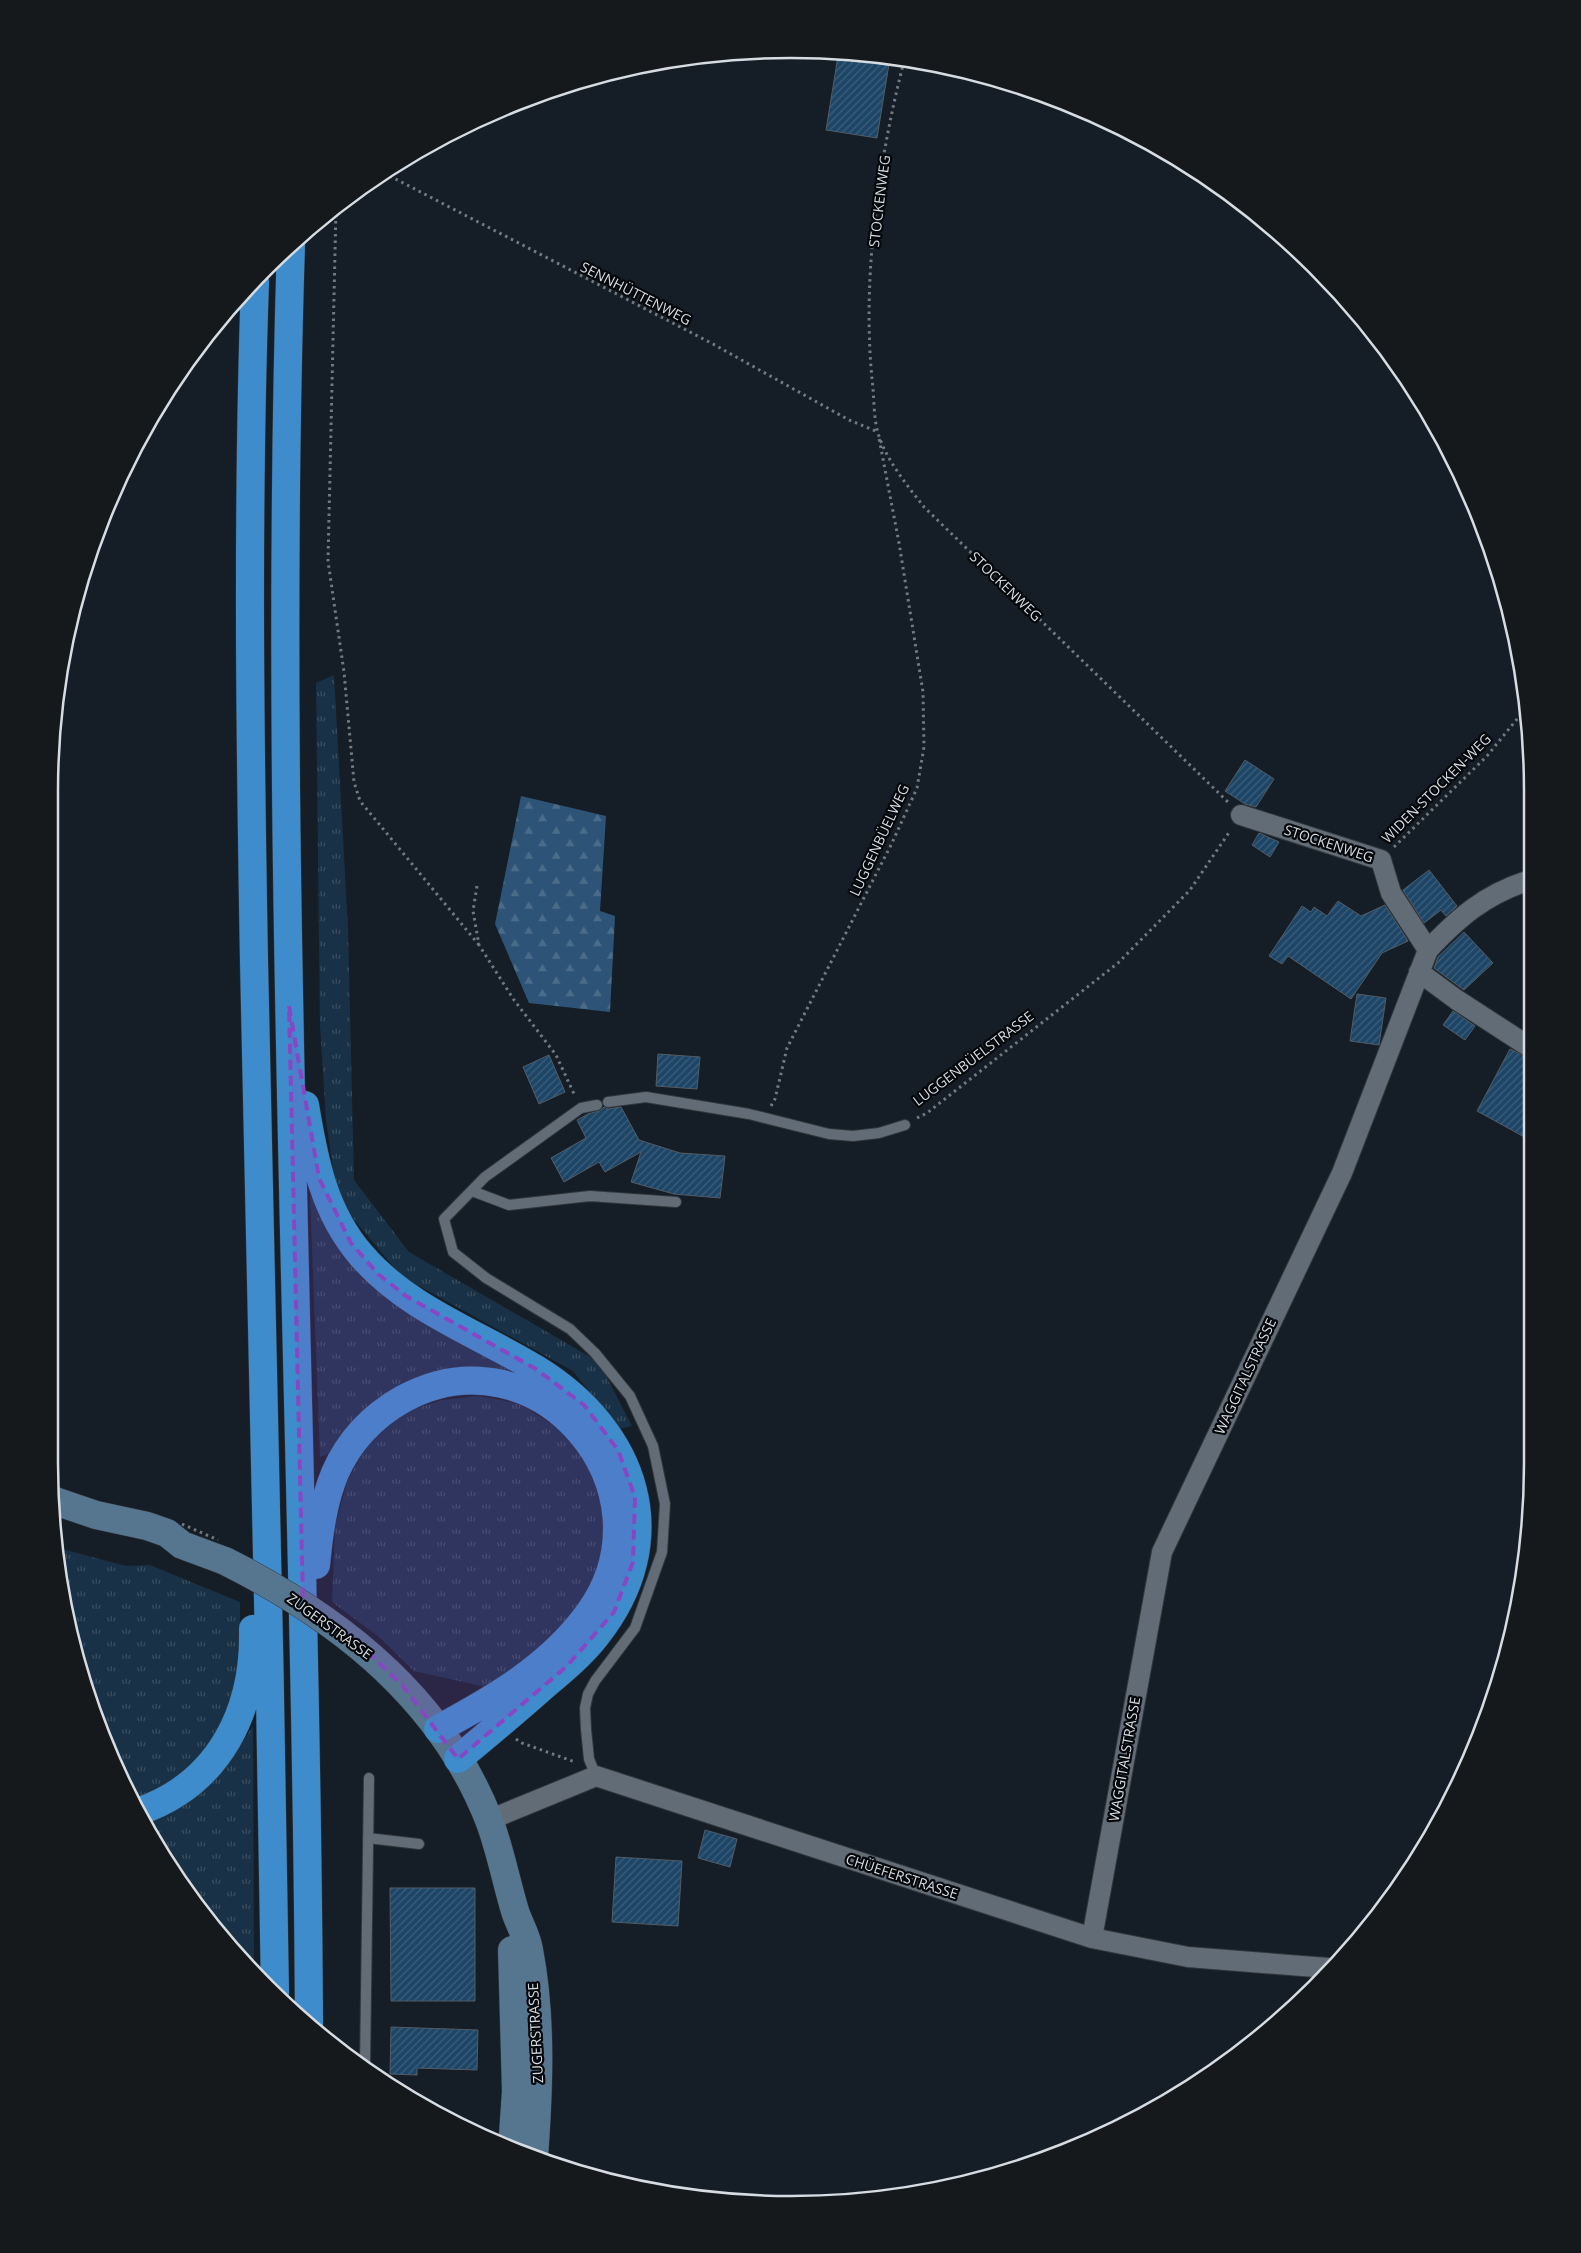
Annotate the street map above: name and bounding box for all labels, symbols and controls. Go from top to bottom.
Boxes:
street label: STOCKENWEG [864,154,894,248]
street label: SENNHÜTTENWEG [577,257,695,329]
street label: STOCKENWEG [966,547,1046,625]
street label: WIDEN-STOCKEN-WEG [1377,729,1495,847]
street label: LUGGENBÜELWEG [845,781,913,899]
street label: STOCKENWEG [1282,820,1376,866]
street label: LUGGENBÜELSTRASSE [909,1006,1037,1110]
street label: WAGGITALSTRASSE [1210,1315,1280,1437]
street label: ZUGERSTRASSE [284,1589,376,1663]
street label: WAGGITALSTRASSE [1104,1695,1144,1823]
street label: CHÜEFERSTRASSE [844,1849,960,1903]
street label: ZUGERSTRASSE [523,1982,547,2084]

